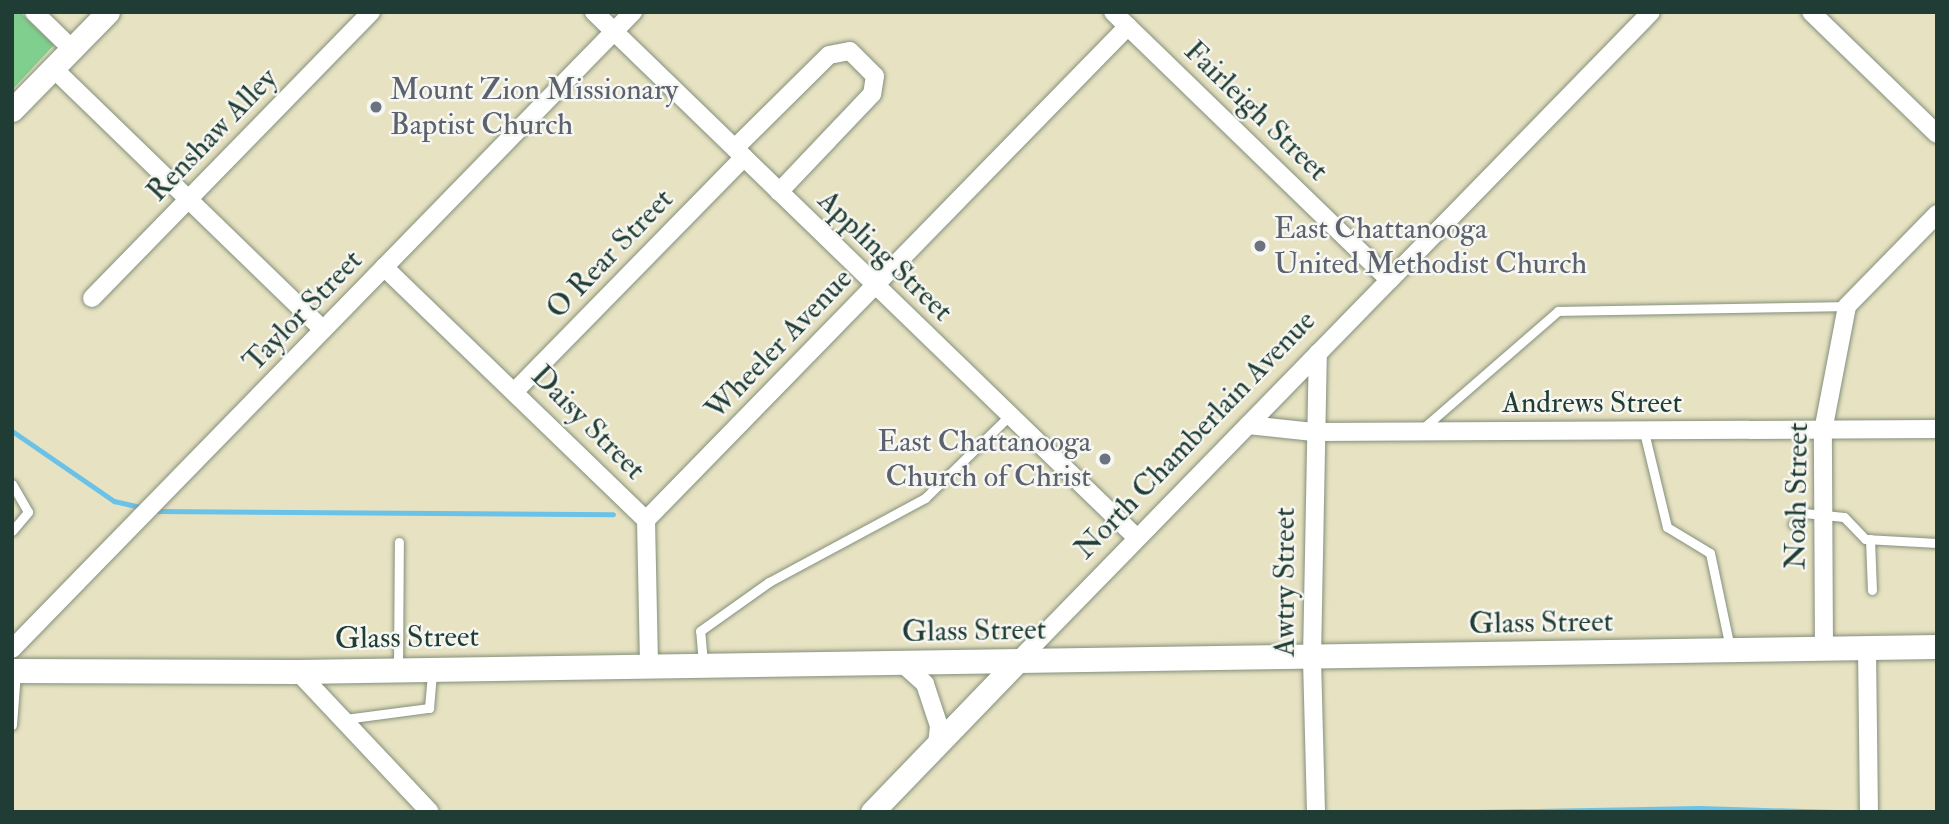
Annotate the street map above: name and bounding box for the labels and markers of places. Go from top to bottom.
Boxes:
place label: Mount Zion Missionary Baptist Church [390,72,678,142]
marker: Mount Zion Missionary Baptist Church [368,99,384,115]
place label: East Chattanooga United Methodist Church [1274,211,1587,282]
marker: East Chattanooga United Methodist Church [1252,238,1268,254]
place label: East Chattanooga Church of Christ [878,424,1091,494]
marker: East Chattanooga Church of Christ [1097,451,1113,467]

